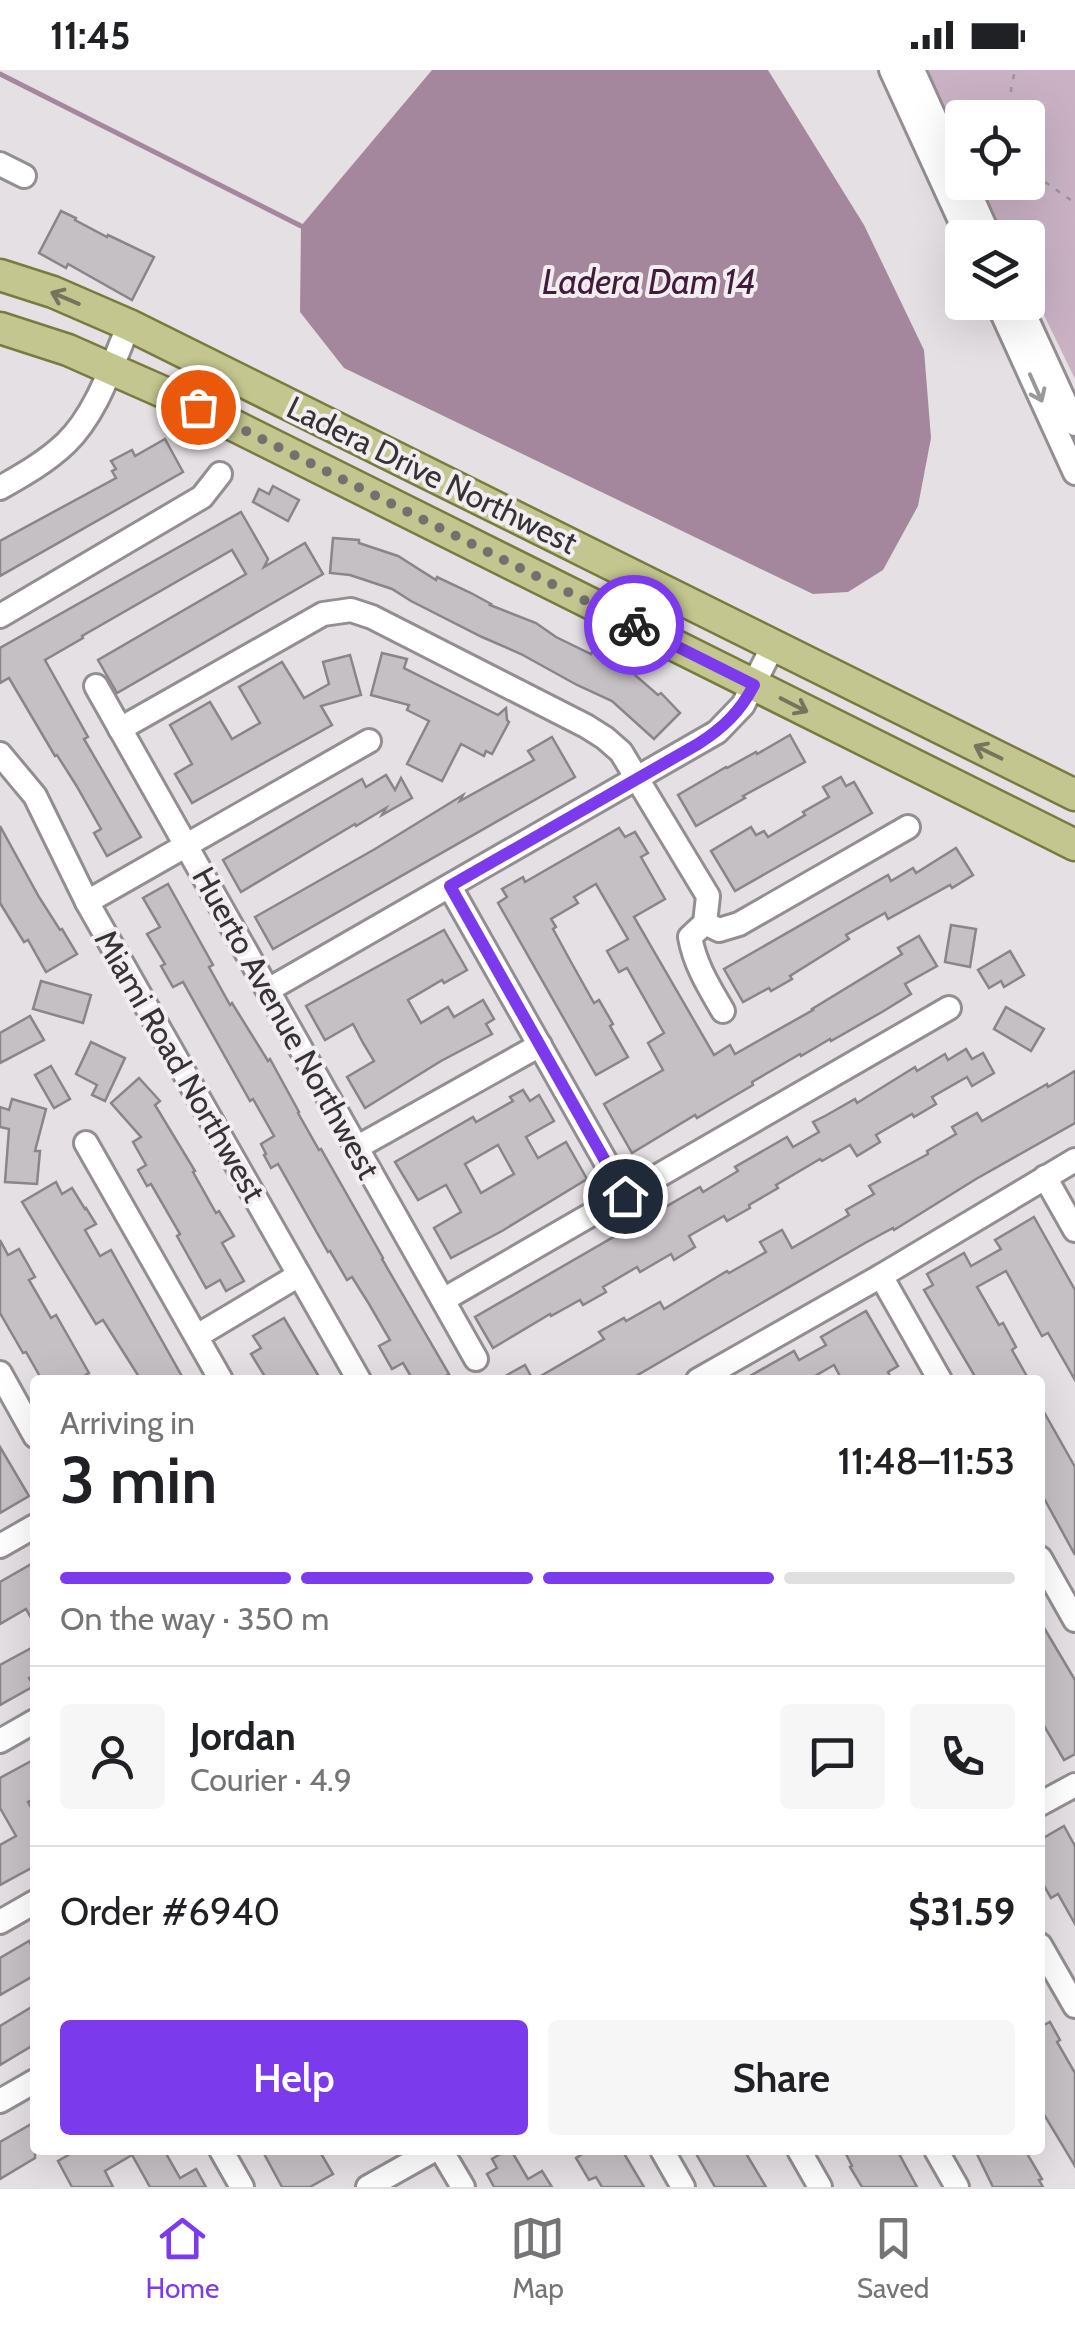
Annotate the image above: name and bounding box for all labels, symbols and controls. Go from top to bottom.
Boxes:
text: 11:45 [50,12,130,59]
map controls [945,100,1045,320]
button: locate [945,100,1045,200]
button: layers [945,220,1045,320]
water label: Ladera Dam 14 [542,260,756,303]
one-way arrow [51,287,81,305]
pin [156,365,241,450]
one-way arrow [1028,372,1046,403]
icon: bag [171,380,226,435]
street label: Ladera Drive Northwest [281,387,584,562]
courier [584,575,684,675]
icon: bike [607,598,662,653]
one-way arrow [779,696,809,715]
one-way arrow [973,741,1003,760]
street label: Huerto Avenue Northwest [184,860,389,1186]
street label: Miami Road Northwest [87,923,274,1209]
pin [583,1154,668,1239]
icon: home [598,1169,653,1224]
text: Arriving in [60,1403,195,1442]
text: 11:48–11:53 [837,1437,1015,1484]
text: 3 min [60,1440,217,1519]
text: On the way · 350 m [60,1599,329,1638]
button: person [60,1704,165,1809]
button: chat [780,1704,885,1809]
button: phone [910,1704,1015,1809]
text: Jordan [190,1713,296,1760]
text: Courier · 4.9 [190,1760,352,1799]
text: Order #6940 [60,1888,280,1935]
text: $31.59 [908,1888,1015,1935]
button: Help [60,2020,528,2135]
button: Share [548,2020,1015,2135]
tab: Home [146,2211,219,2305]
tab: Map [510,2211,565,2305]
tab: Saved [857,2211,929,2305]

